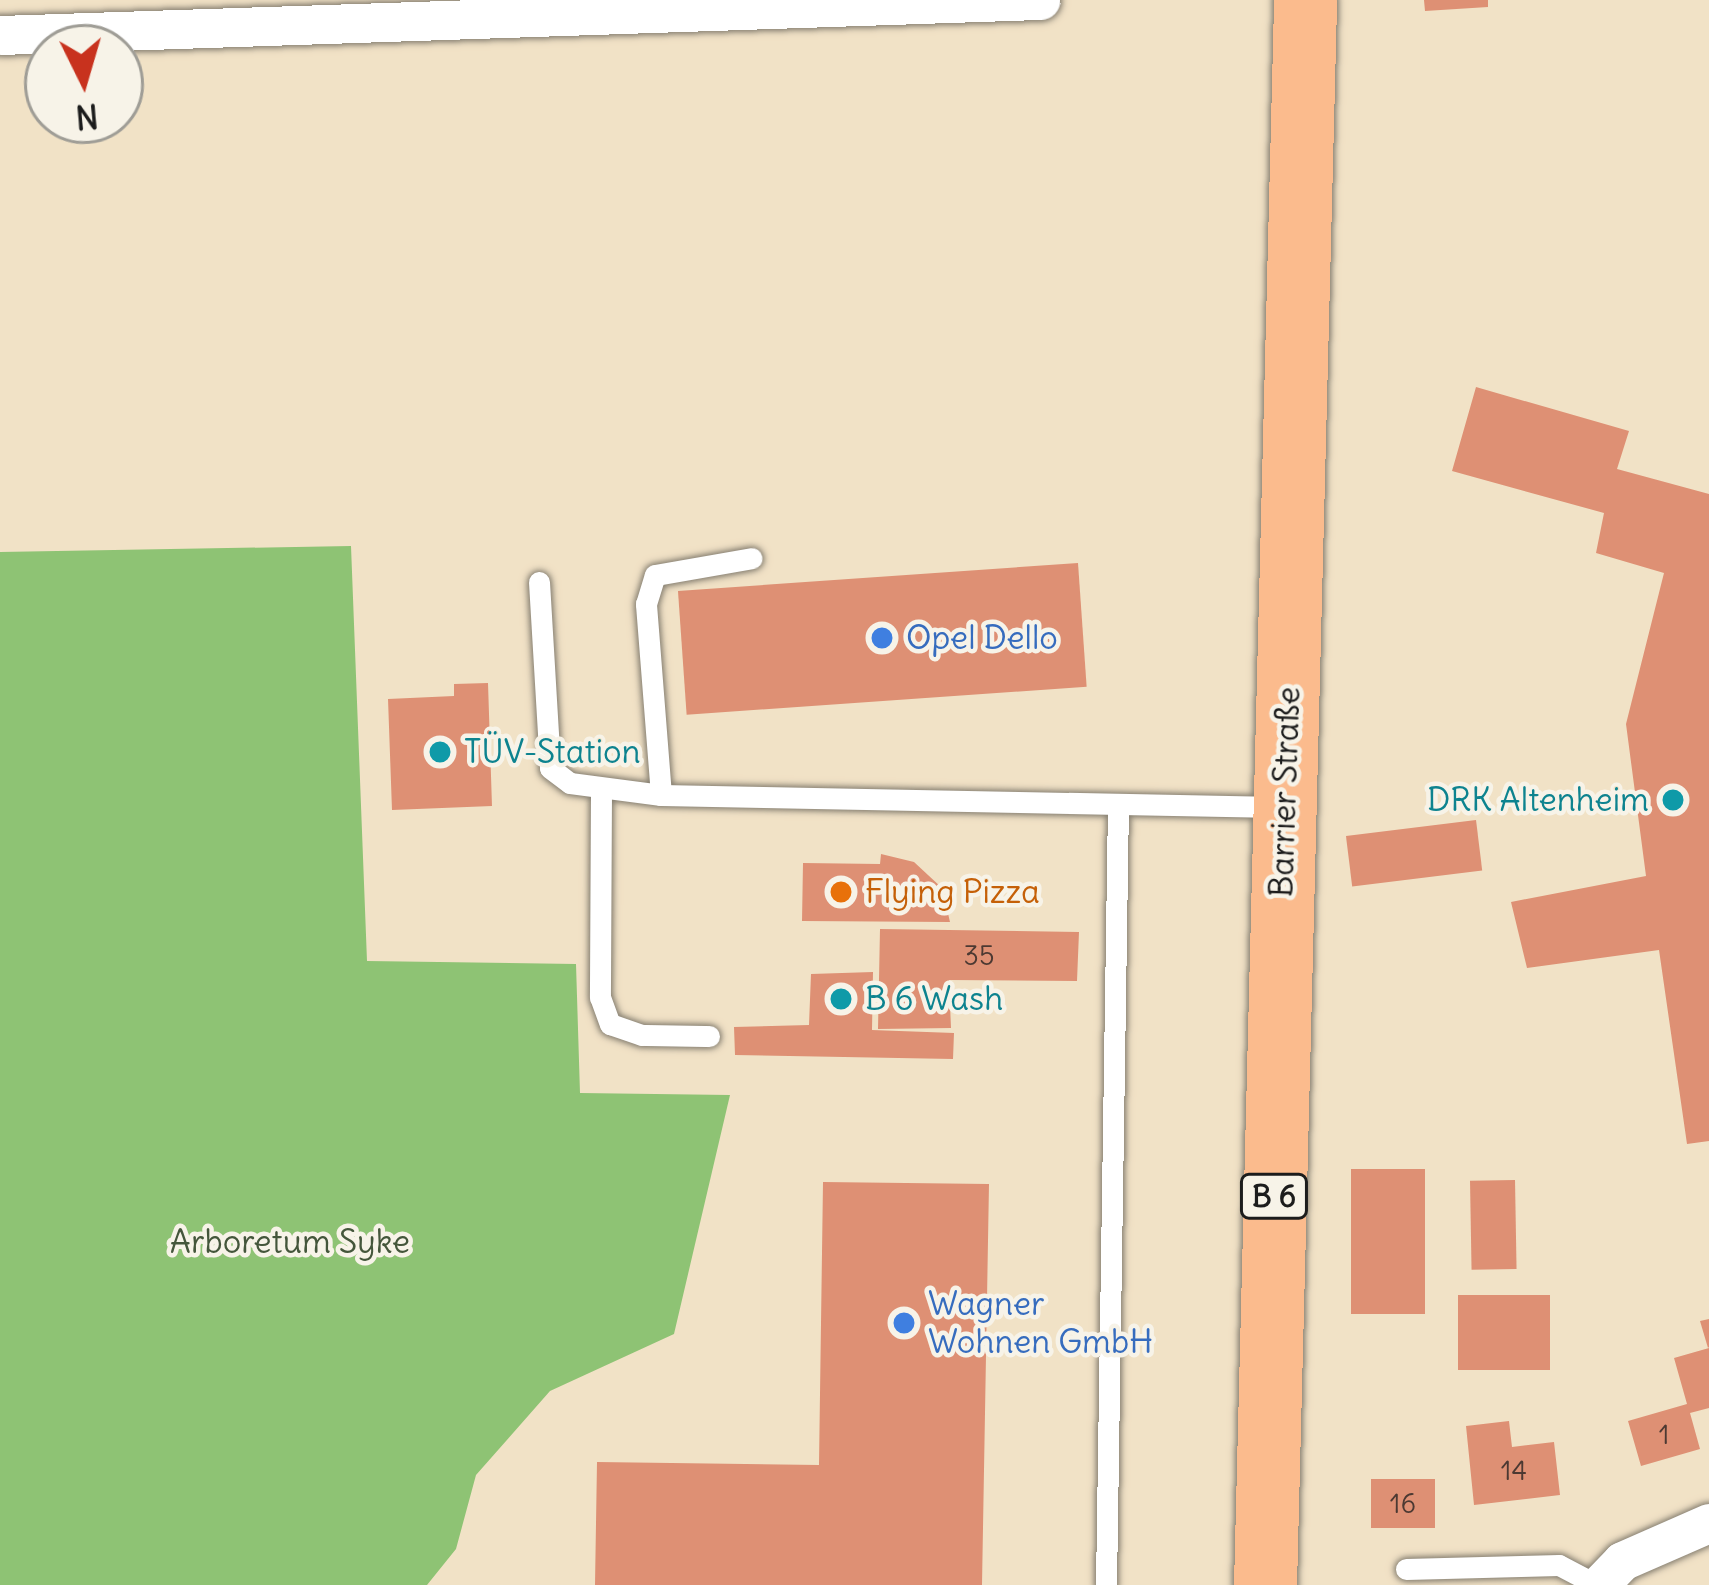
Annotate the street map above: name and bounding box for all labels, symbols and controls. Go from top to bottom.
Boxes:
north arrow [24,24,144,144]
text: N [74,95,100,139]
place label: Opel Dello [906,618,1058,658]
marker: Opel Dello [869,625,895,651]
street label: Barrier Straße [1262,686,1308,898]
place label: TÜV-Station [464,732,641,772]
marker: TÜV-Station [427,739,453,765]
place label: DRK Altenheim [1427,780,1649,820]
marker: DRK Altenheim [1660,787,1686,813]
place label: Flying Pizza [865,872,1040,912]
marker: Flying Pizza [828,879,854,905]
house number: 35 [964,940,994,972]
place label: B 6 Wash [865,979,1003,1019]
marker: B 6 Wash [828,986,854,1012]
road number: B 6 [1238,1172,1310,1220]
park label: Arboretum Syke [170,1222,410,1262]
place label: Wagner Wohnen GmbH [928,1284,1153,1362]
marker: Wagner Wohnen GmbH [891,1310,917,1336]
house number: 1 [1659,1419,1669,1451]
house number: 14 [1501,1455,1527,1487]
house number: 16 [1390,1488,1416,1520]

